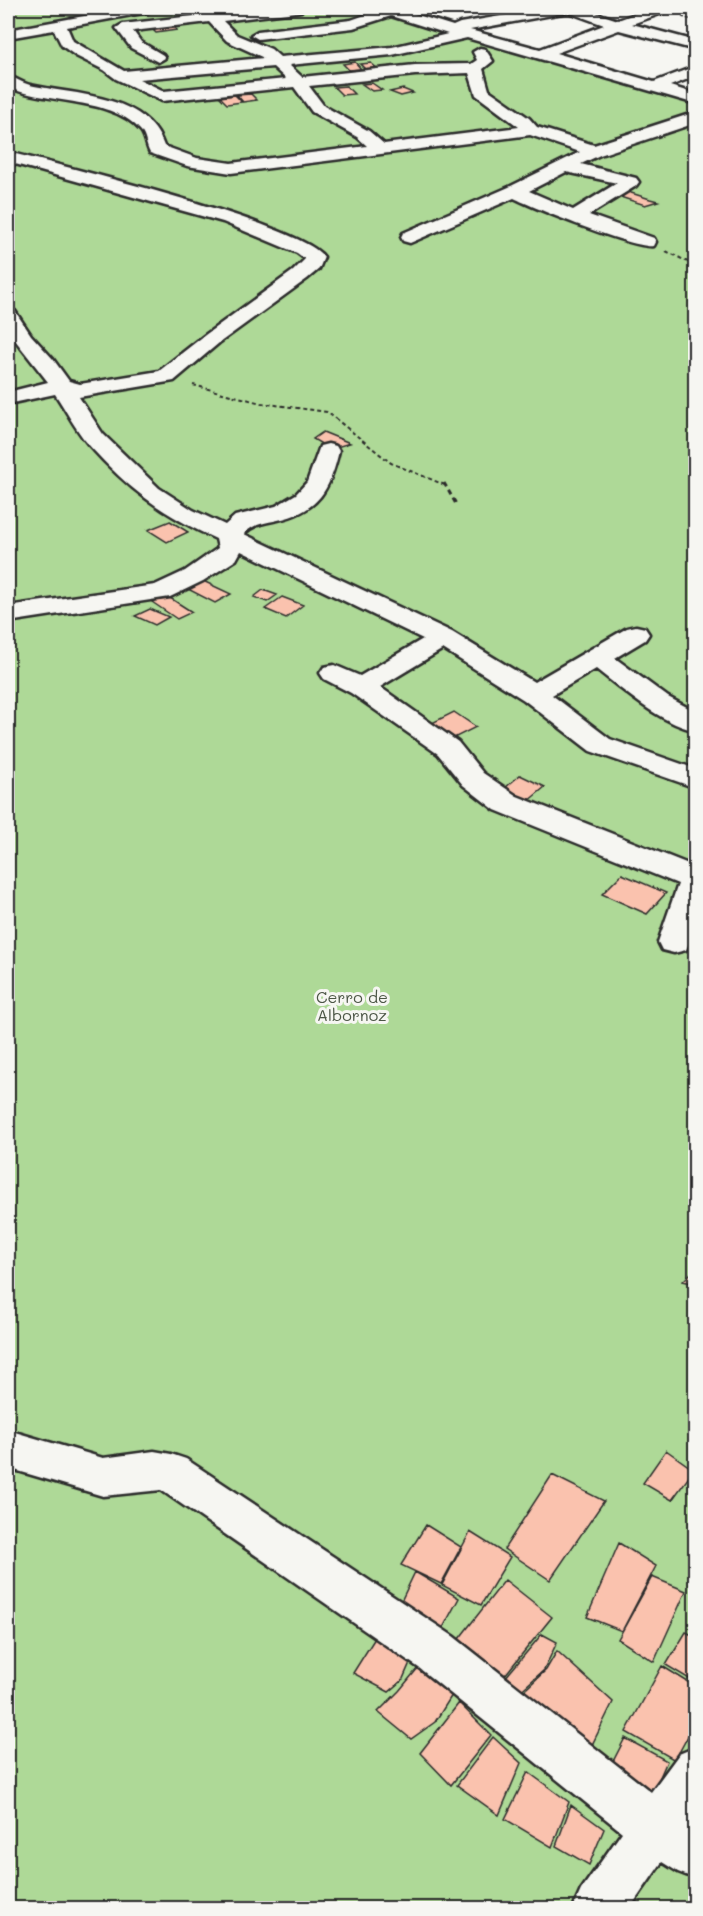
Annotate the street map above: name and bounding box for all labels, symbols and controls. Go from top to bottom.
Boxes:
park label: Cerro de Albornoz [316,986,388,1025]

